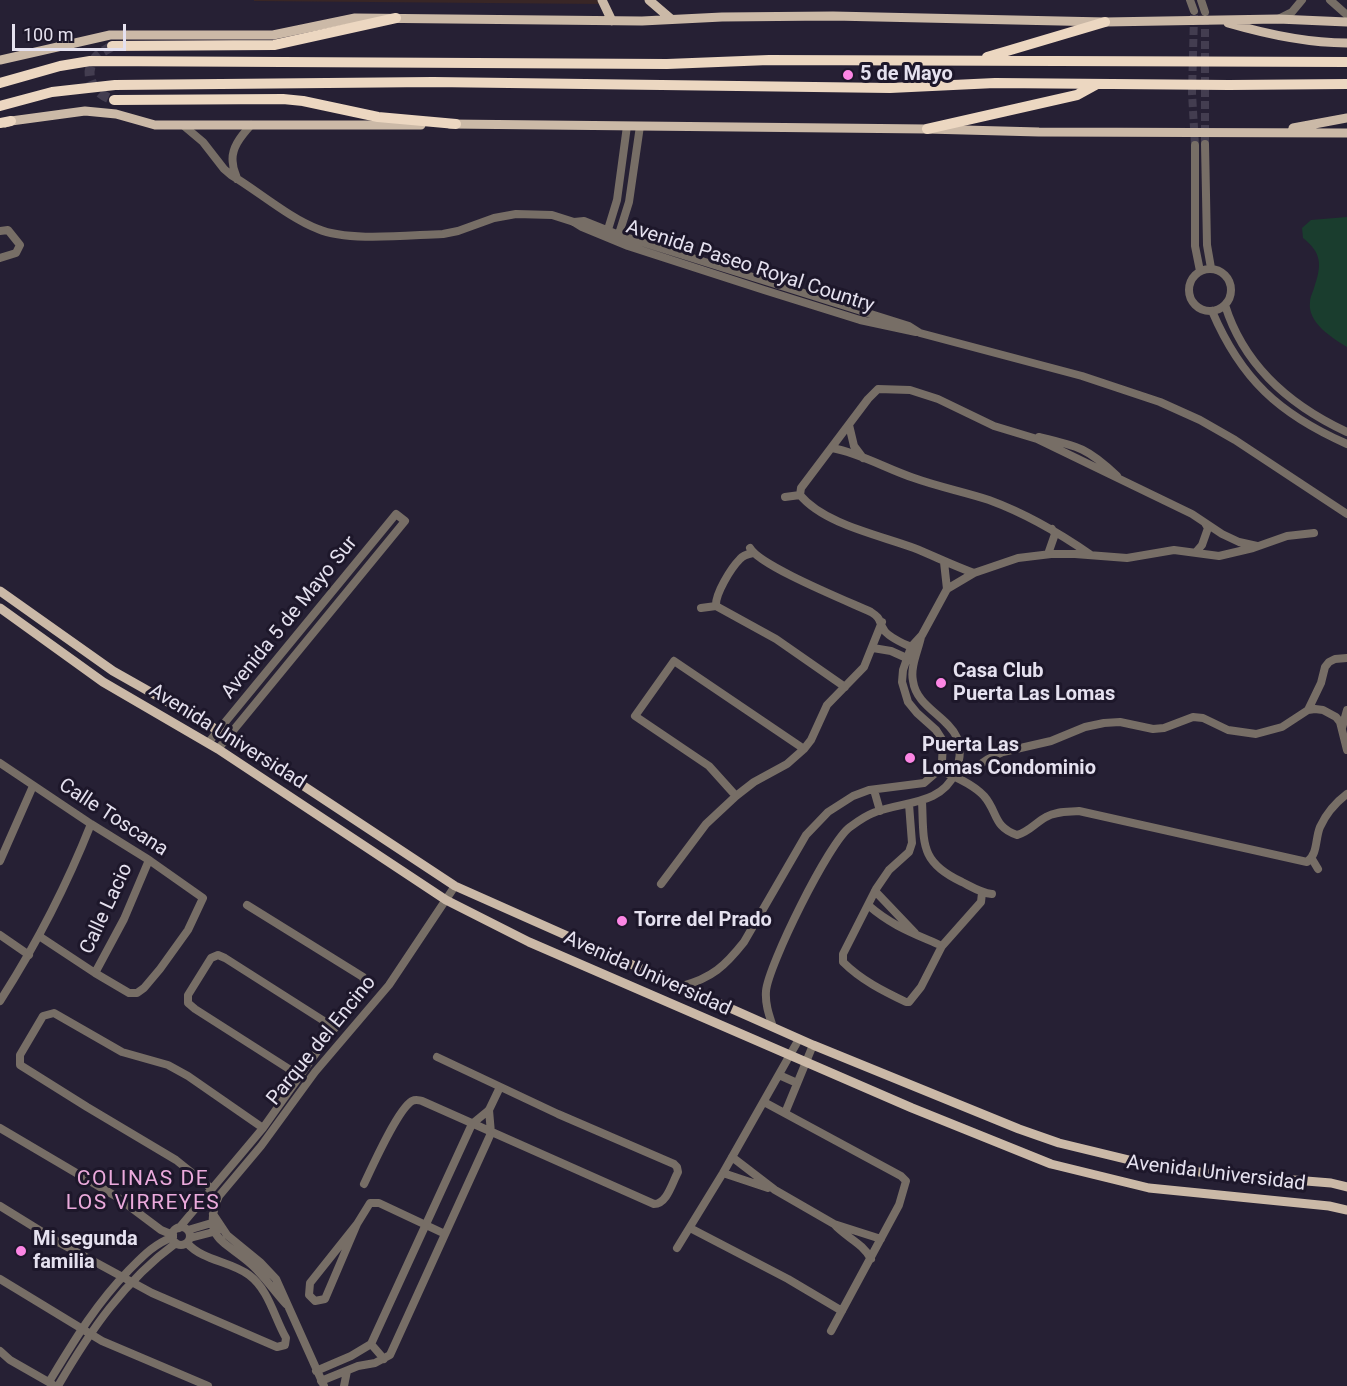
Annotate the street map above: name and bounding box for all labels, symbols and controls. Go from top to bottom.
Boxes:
scale bar [15,12,129,50]
text: 100 m [23,24,74,45]
place label: 5 de Mayo [860,63,953,87]
marker: 5 de Mayo [841,68,855,82]
street label: Avenida Paseo Royal Country [623,215,877,319]
street label: Avenida 5 de Mayo Sur [217,532,363,704]
place label: Casa Club Puerta Las Lomas [953,660,1115,707]
marker: Casa Club Puerta Las Lomas [934,676,948,690]
street label: Avenida Universidad [144,679,310,795]
place label: Puerta Las Lomas Condominio [922,734,1096,781]
marker: Puerta Las Lomas Condominio [903,751,917,765]
street label: Calle Toscana [54,774,172,862]
street label: Calle Lacio [76,860,138,958]
place label: Torre del Prado [634,909,772,933]
marker: Torre del Prado [615,914,629,928]
street label: Avenida Universidad [560,926,734,1022]
street label: Parque del Encino [262,971,382,1111]
street label: Avenida Universidad [1125,1151,1307,1197]
district label: COLINAS DE LOS VIRREYES [66,1167,220,1217]
place label: Mi segunda familia [33,1228,138,1275]
marker: Mi segunda familia [14,1244,28,1258]

